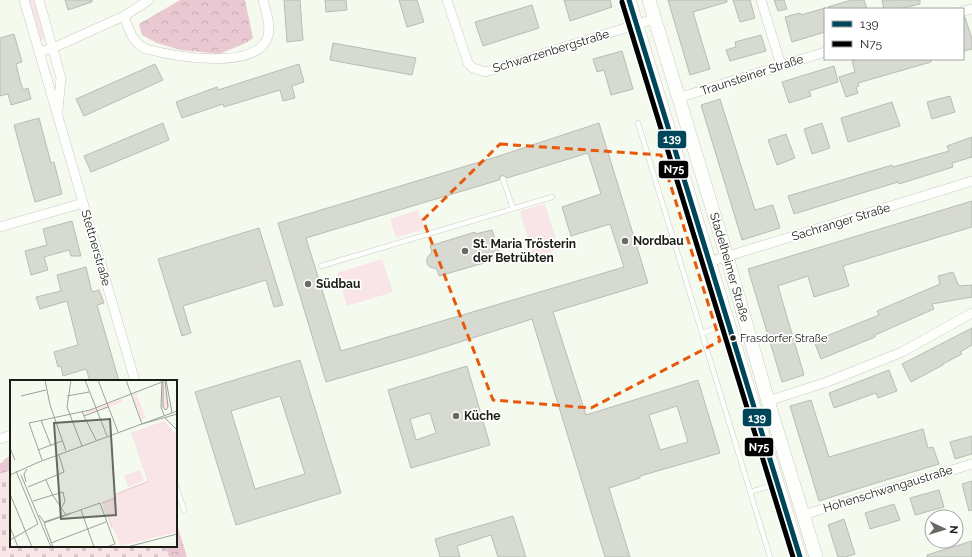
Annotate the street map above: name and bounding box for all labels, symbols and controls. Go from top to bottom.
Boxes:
legend [824,8,964,60]
text: 139 [860,17,879,31]
street label: Schwarzenbergstraße [491,27,611,75]
text: N75 [860,37,882,51]
street label: Traunsteiner Straße [699,52,805,98]
line badge: 139 [657,130,687,149]
text: 139 [663,133,682,146]
line badge: N75 [658,160,689,179]
text: N75 [664,163,684,176]
street label: Sachranger Straße [790,200,892,244]
street label: Stettnerstraße [78,208,114,288]
street label: Stadelheimer Straße [707,211,752,323]
place label: Nordbau [633,234,684,248]
marker: Nordbau [620,236,630,246]
place label: St. Maria Trösterin der Betrübten [473,237,576,265]
marker: St. Maria Trösterin der Betrübten [460,246,470,256]
place label: Südbau [316,277,360,291]
marker: Südbau [303,279,313,289]
place label: Frasdorfer Straße [740,332,828,345]
marker: Frasdorfer Straße [728,333,738,343]
inset map [10,380,177,547]
line badge: 139 [742,408,772,427]
place label: Küche [464,409,500,423]
marker: Küche [451,411,461,421]
text: 139 [748,412,767,425]
line badge: N75 [744,437,774,457]
text: N75 [749,441,769,454]
street label: Hohenschwangaustraße [822,463,954,515]
north arrow [924,509,964,549]
text: N [947,525,960,534]

